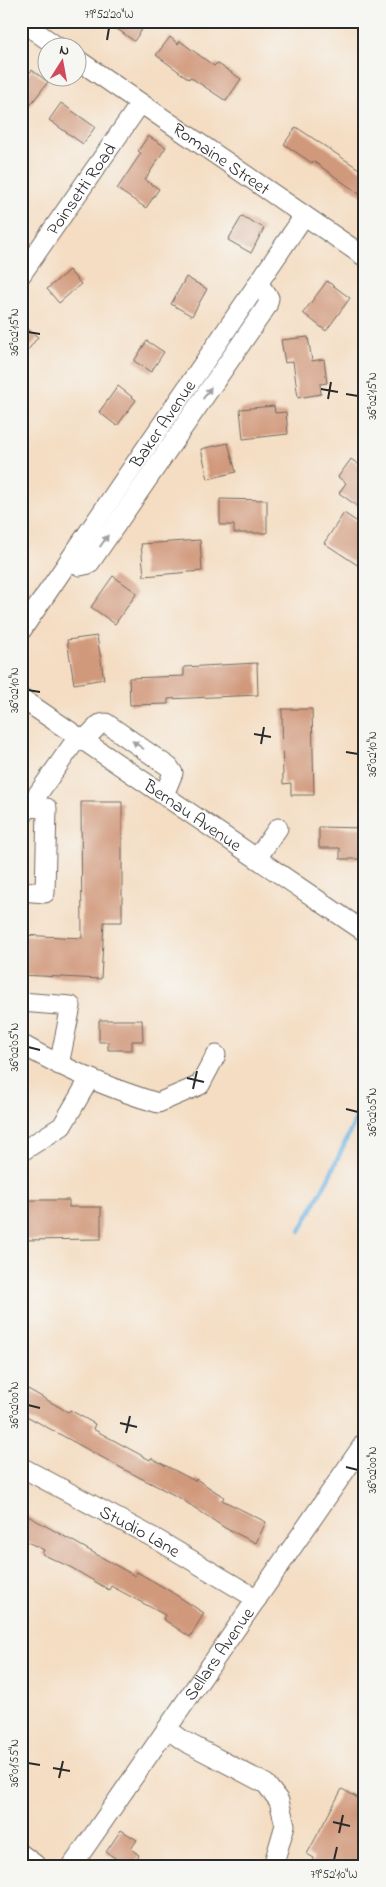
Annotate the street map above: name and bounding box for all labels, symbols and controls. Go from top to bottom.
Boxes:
text: 79°52'20"W [84,6,134,24]
north arrow [38,38,88,88]
text: N [58,40,71,62]
street label: Romaine Street [166,117,274,203]
street label: Poinsetti Road [41,139,124,241]
text: 36°02'15"N [6,308,24,356]
text: 36°02'15"N [364,372,382,420]
street label: Baker Avenue [124,375,204,475]
one-way arrow [202,386,212,400]
one-way arrow [99,535,109,548]
text: 36°02'10"N [6,667,24,713]
text: 36°02'10"N [364,731,382,777]
one-way arrow [131,740,145,750]
street label: Bernau Avenue [137,774,247,860]
text: 36°02'05"N [6,1023,24,1071]
text: 36°02'05"N [364,1088,382,1136]
text: 36°02'00"N [6,1381,24,1429]
text: 36°02'00"N [364,1446,382,1494]
street label: Studio Lane [94,1500,185,1566]
street label: Sellars Avenue [179,1602,262,1707]
text: 36°01'55"N [6,1739,24,1787]
text: 79°52'10"W [311,1866,357,1884]

